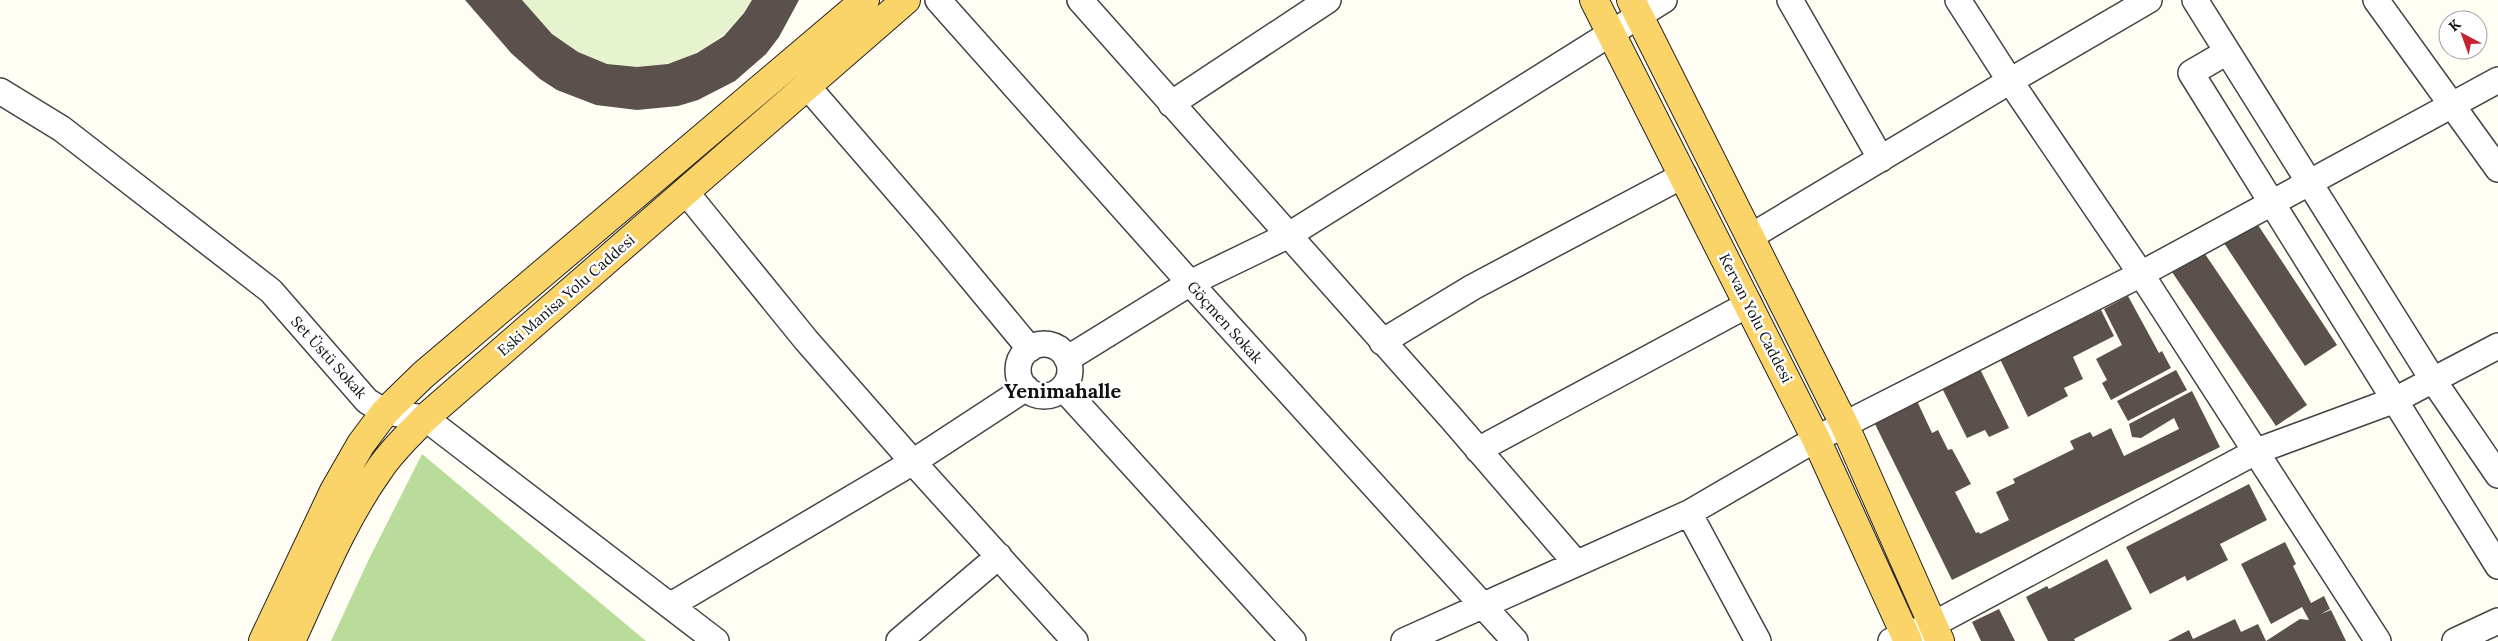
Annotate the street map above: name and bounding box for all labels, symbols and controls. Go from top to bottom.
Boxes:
north arrow [2438,10,2488,60]
text: K [2445,15,2464,35]
street label: Eski Manisa Yolu Caddesi [493,230,639,360]
street label: Kervan Yolu Caddesi [1715,250,1797,386]
street label: Göçmen Sokak [1183,277,1267,367]
street label: Set Üstü Sokak [287,312,371,402]
district label: Yenimahalle [1005,378,1122,403]

